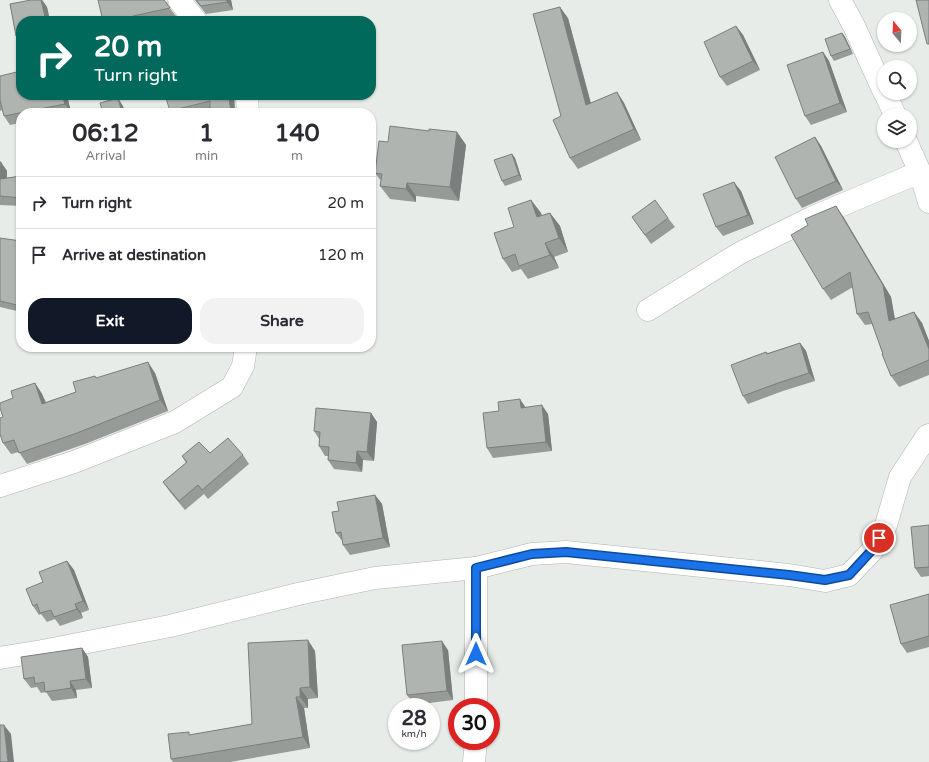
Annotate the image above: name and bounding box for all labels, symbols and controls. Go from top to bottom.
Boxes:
north arrow [877,12,917,52]
map controls [877,12,917,148]
text: 20 m [94,30,162,64]
icon: right [28,32,80,84]
button: search [877,60,917,100]
text: Turn right [94,64,178,86]
button: layers [877,108,917,148]
text: 06:12 [72,119,139,148]
text: 1 [199,119,214,148]
text: 140 [274,119,320,148]
text: Arrival [85,148,126,164]
text: min [195,148,218,164]
text: m [291,148,303,164]
icon: right [28,192,50,214]
text: Turn right [62,194,132,212]
text: 20 m [327,194,364,212]
icon: arrive [28,244,50,266]
text: Arrive at destination [62,246,206,264]
text: 120 m [318,246,364,264]
button: Exit [28,298,192,344]
button: Share [200,298,364,344]
pin [862,521,896,555]
icon: arrive [868,527,890,549]
position arrow [455,633,497,675]
speed limit sign: 30 [448,698,500,750]
text: 28 [401,707,427,731]
text: km/h [401,728,427,740]

